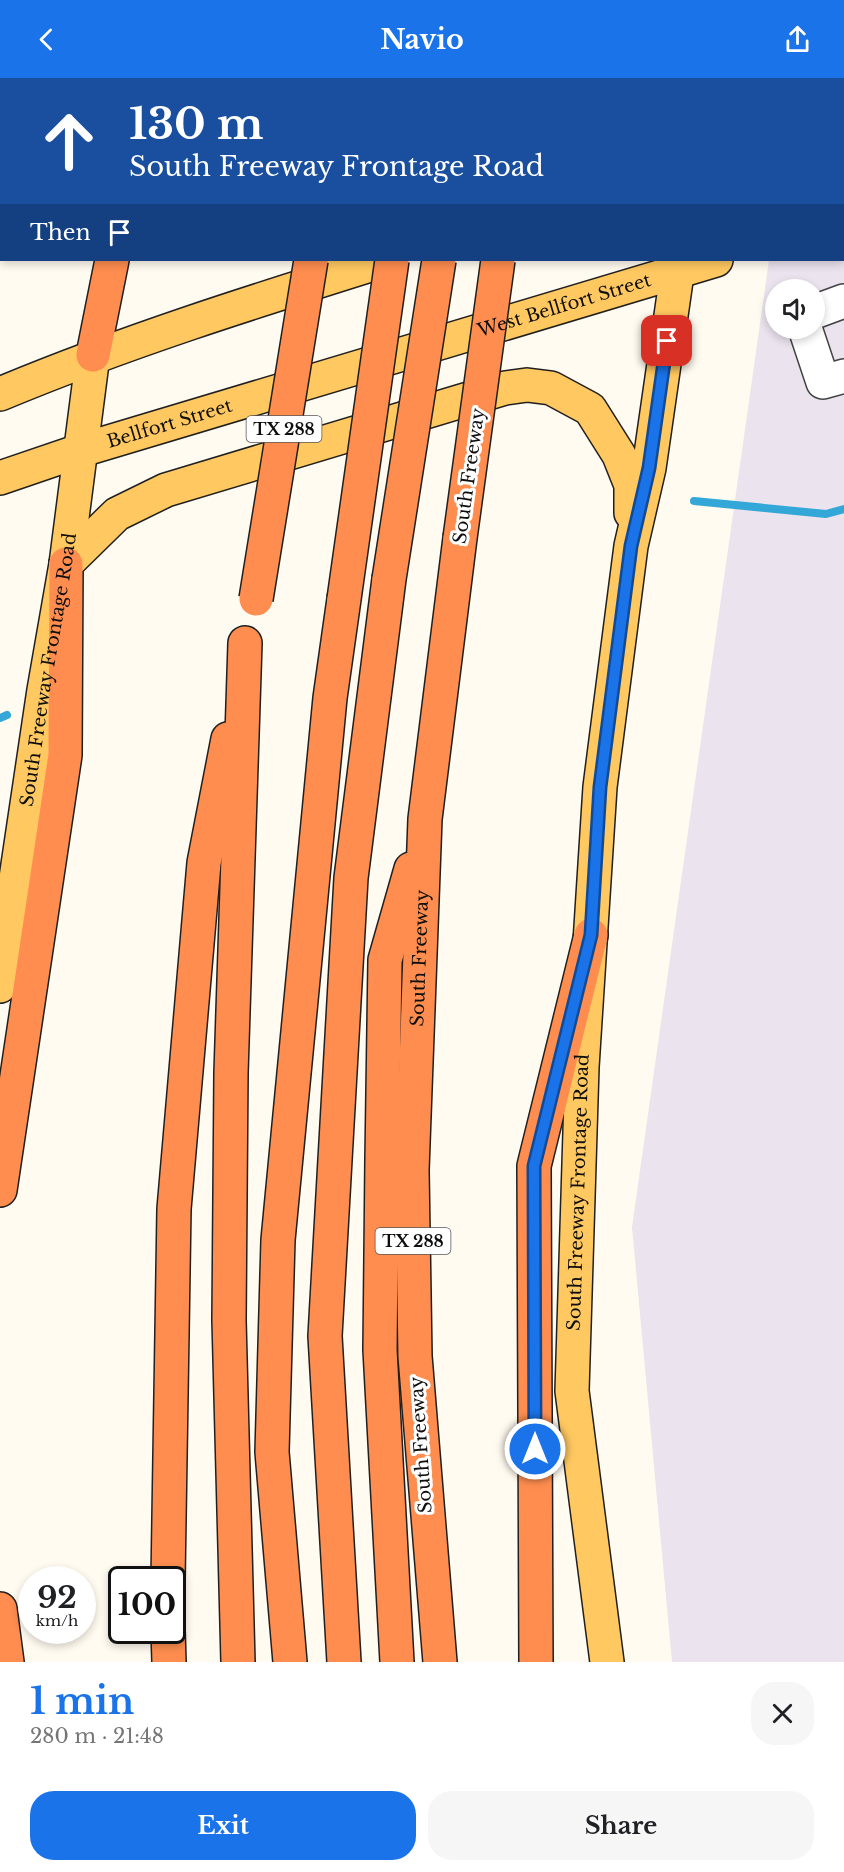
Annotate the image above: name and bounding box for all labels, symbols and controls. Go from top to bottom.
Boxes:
icon: back [30,23,63,56]
text: Navio [380,23,464,56]
icon: share [781,23,814,56]
text: 130 m [129,98,263,150]
icon: ahead [30,102,108,180]
text: South Freeway Frontage Road [129,150,544,183]
icon: arrive [103,216,136,249]
text: Then [30,219,91,246]
street label: West Bellfort Street [474,269,654,342]
map controls [765,279,825,339]
button: sound [765,279,825,339]
pin [641,315,692,366]
icon: arrive [650,324,683,357]
street label: Bellfort Street [104,395,235,453]
street label: South Freeway [449,406,489,545]
road number: TX 288 [246,416,322,442]
street label: South Freeway Frontage Road [16,532,81,808]
street label: South Freeway [406,889,433,1027]
street label: South Freeway Frontage Road [563,1053,594,1331]
road number: TX 288 [376,1228,450,1254]
street label: South Freeway [405,1376,437,1514]
position arrow [503,1417,567,1481]
speed limit sign: 100 [108,1566,186,1644]
text: 92 [37,1579,77,1616]
text: km/h [36,1611,78,1630]
text: 1 min [30,1679,134,1724]
button: close [751,1682,814,1745]
text: 280 m · 21:48 [30,1724,164,1748]
button: Exit [30,1791,416,1860]
button: Share [428,1791,814,1860]

